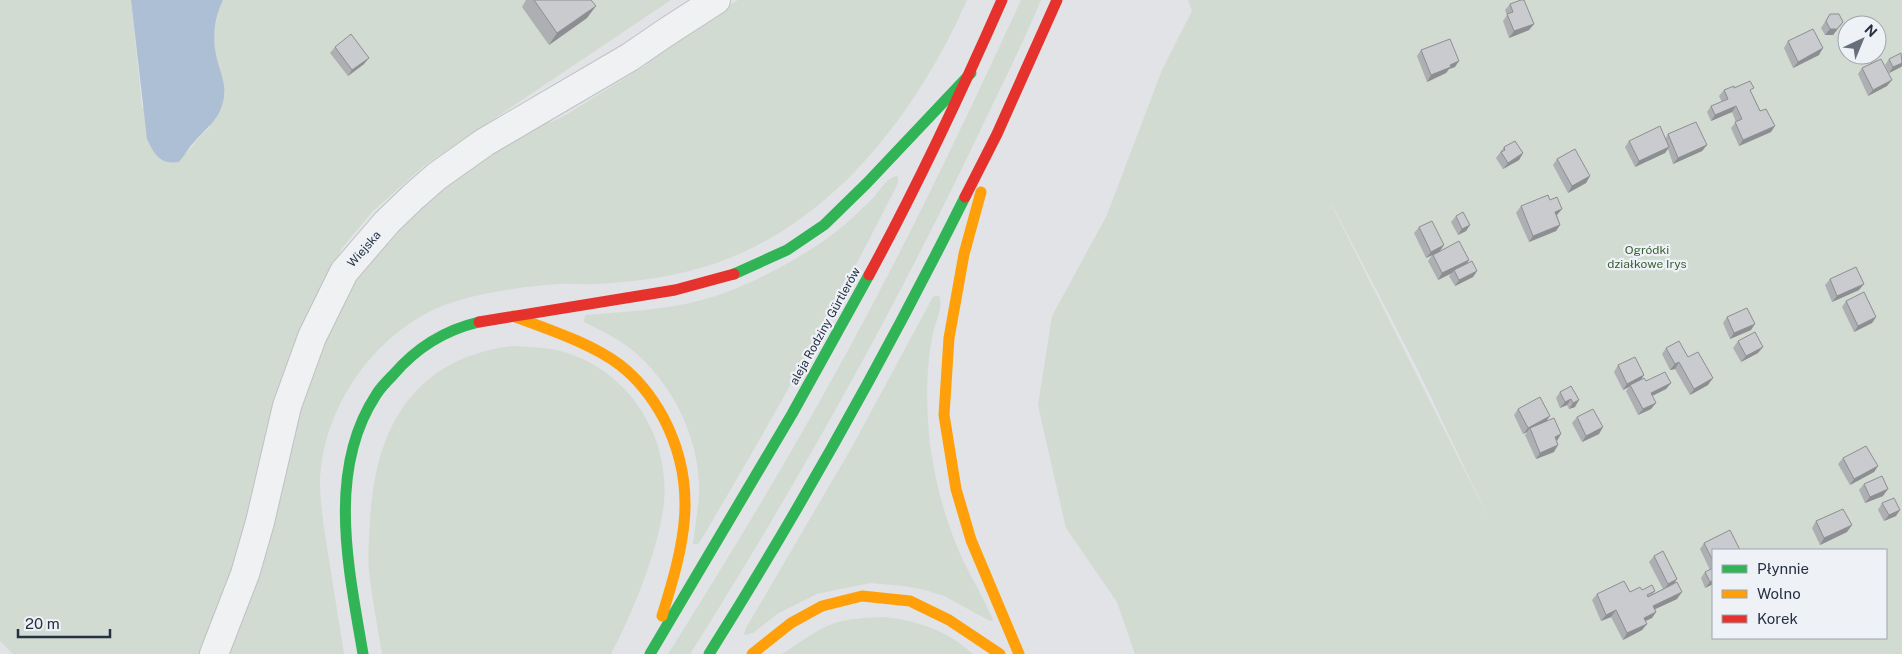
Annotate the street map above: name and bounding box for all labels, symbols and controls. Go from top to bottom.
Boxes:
north arrow [1837,15,1887,65]
text: N [1862,21,1881,40]
street label: Wiejska [344,228,384,270]
park label: Ogródki działkowe Irys [1607,243,1687,271]
street label: aleja Rodziny Gürtlerów [787,264,863,387]
legend [1712,549,1887,639]
text: Płynnie [1757,560,1809,577]
text: Wolno [1757,585,1801,602]
scale bar [18,606,110,638]
text: Korek [1757,610,1798,627]
text: 20 m [25,615,60,632]

